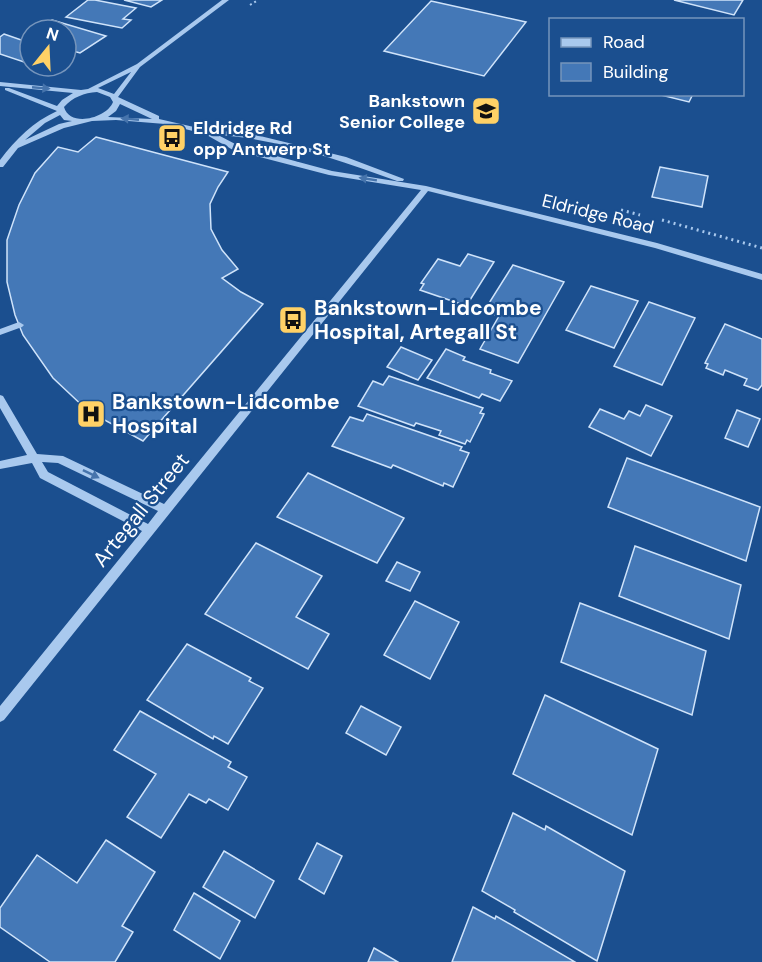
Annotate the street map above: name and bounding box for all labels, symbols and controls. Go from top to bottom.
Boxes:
north arrow [18,18,78,78]
legend [549,18,744,96]
text: N [44,22,61,46]
text: Road [603,30,645,54]
text: Building [603,60,668,84]
one-way arrow [32,83,51,93]
place label: Bankstown Senior College [339,89,465,134]
school or university icon: Bankstown Senior College [470,95,502,127]
one-way arrow [120,115,139,124]
place label: Eldridge Rd opp Antwerp St [193,116,331,161]
bus stop icon: Eldridge Rd opp Antwerp St [156,122,188,154]
one-way arrow [358,174,377,183]
street label: Eldridge Road [540,189,656,239]
place label: Bankstown-Lidcombe Hospital, Artegall St [314,294,542,346]
bus stop icon: Bankstown-Lidcombe Hospital, Artegall St [277,304,309,336]
place label: Bankstown-Lidcombe Hospital [112,388,340,440]
hospital icon: Bankstown-Lidcombe Hospital [75,398,107,430]
street label: Artegall Street [86,447,196,573]
one-way arrow [82,469,99,479]

